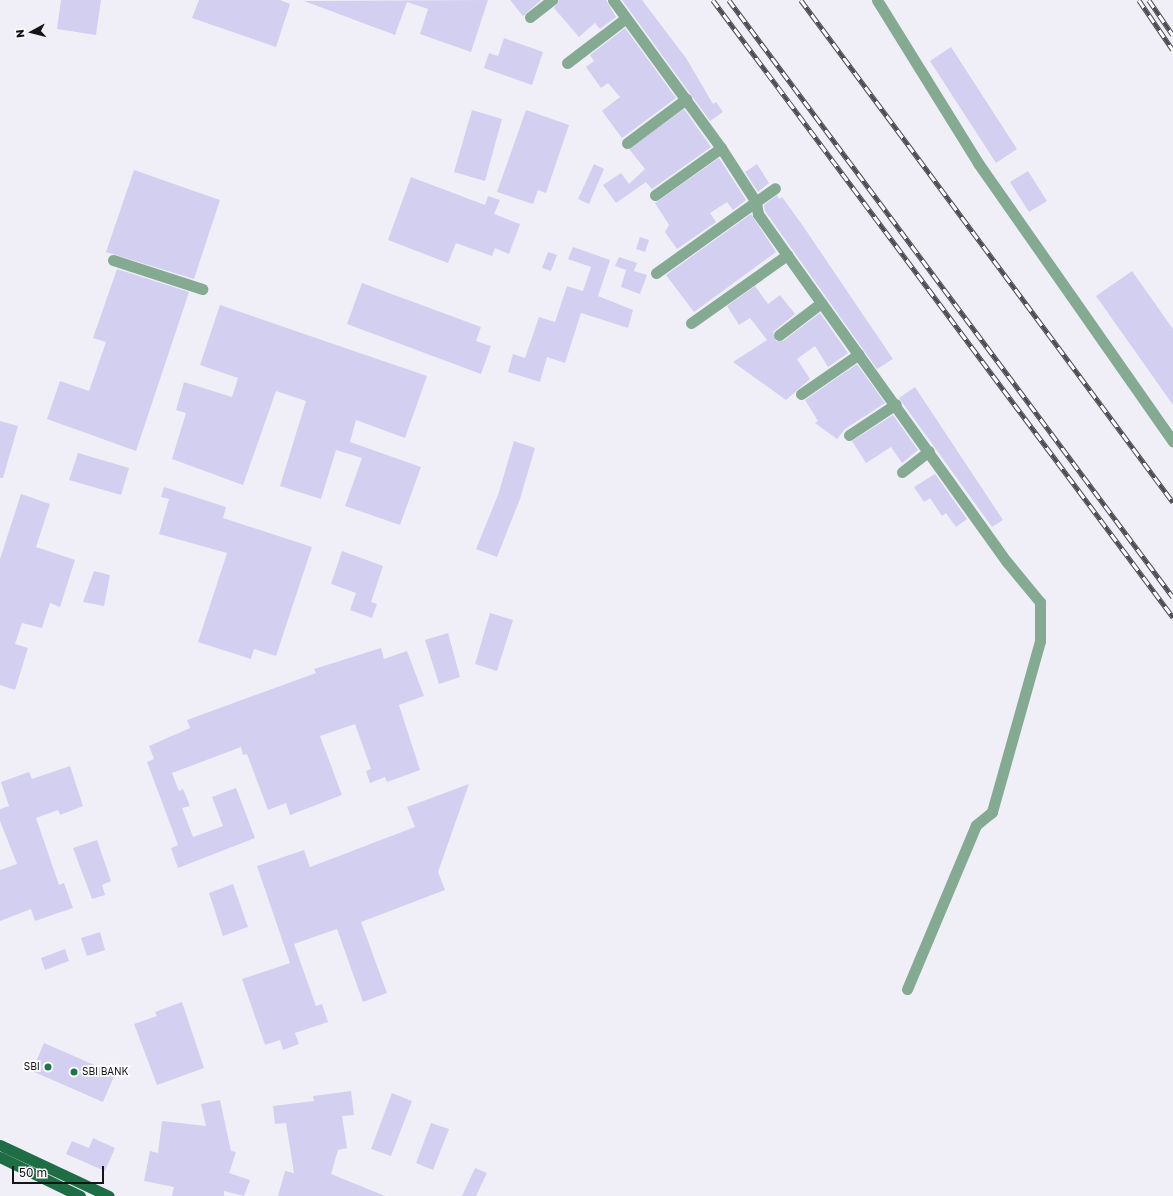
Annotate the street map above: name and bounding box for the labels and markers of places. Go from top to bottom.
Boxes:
place label: SBI [24,1061,40,1073]
marker: SBI [43,1062,53,1072]
place label: SBI BANK [82,1066,128,1078]
marker: SBI BANK [69,1067,79,1077]

